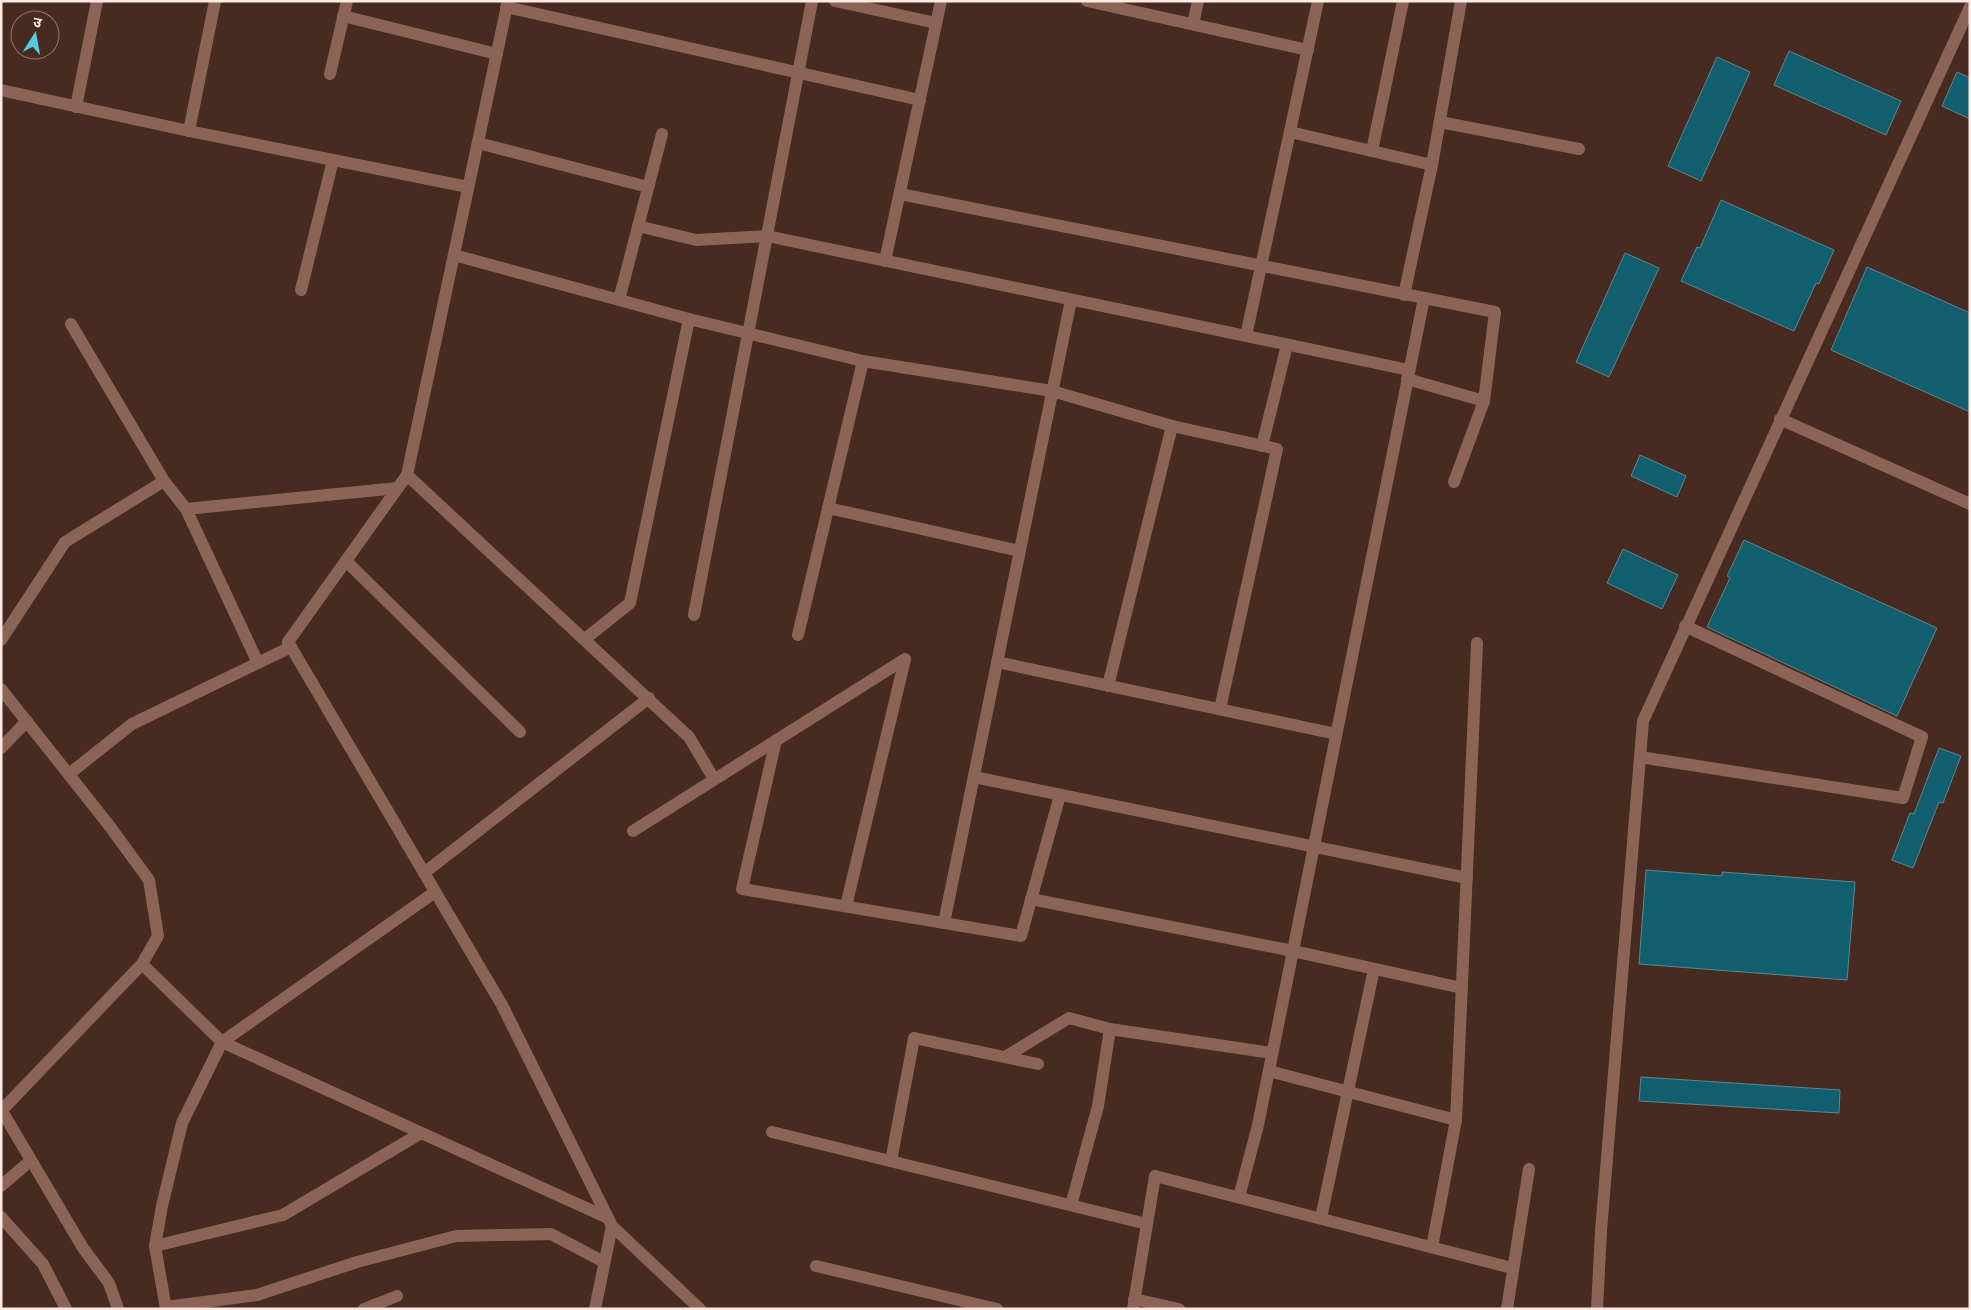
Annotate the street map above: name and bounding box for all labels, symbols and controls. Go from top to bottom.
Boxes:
north arrow [10,10,60,60]
text: उ [32,13,44,32]

